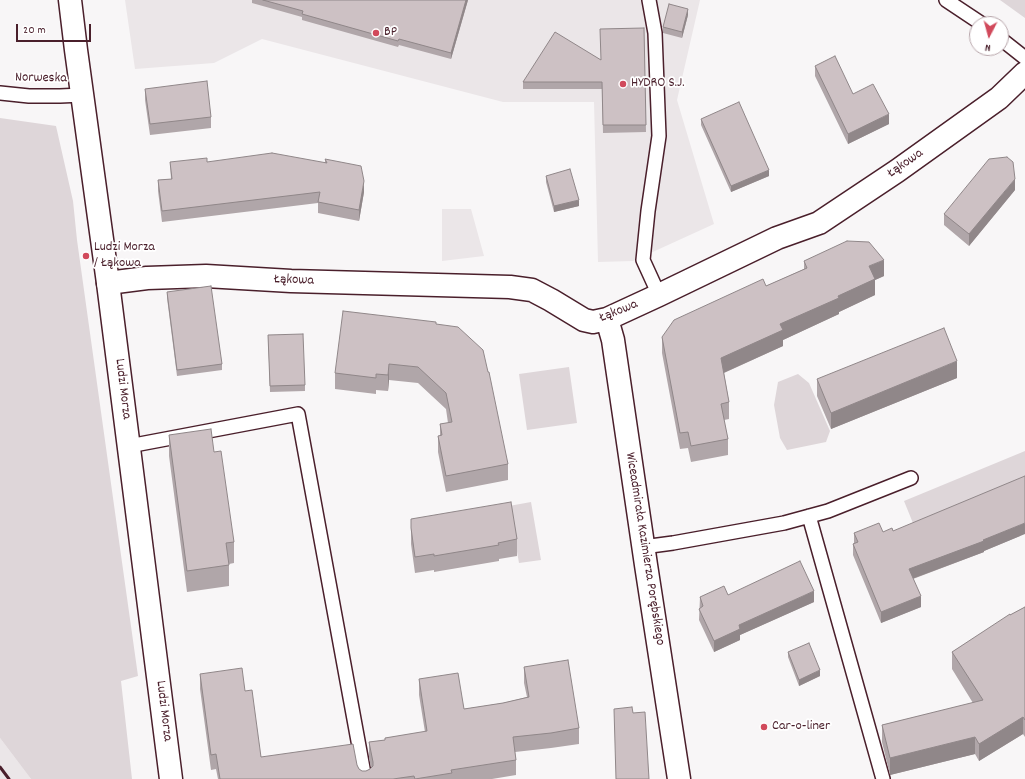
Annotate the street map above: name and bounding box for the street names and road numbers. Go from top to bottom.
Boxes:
street label: Norweska [15,70,67,88]
street label: Łąkowa [885,146,927,182]
street label: Łąkowa [274,272,314,290]
street label: Łąkowa [597,297,641,327]
street label: Ludzi Morza [110,358,134,420]
street label: Wiceadmirała Kazimierza Porębskiego [620,451,668,647]
street label: Ludzi Morza [151,680,175,742]

